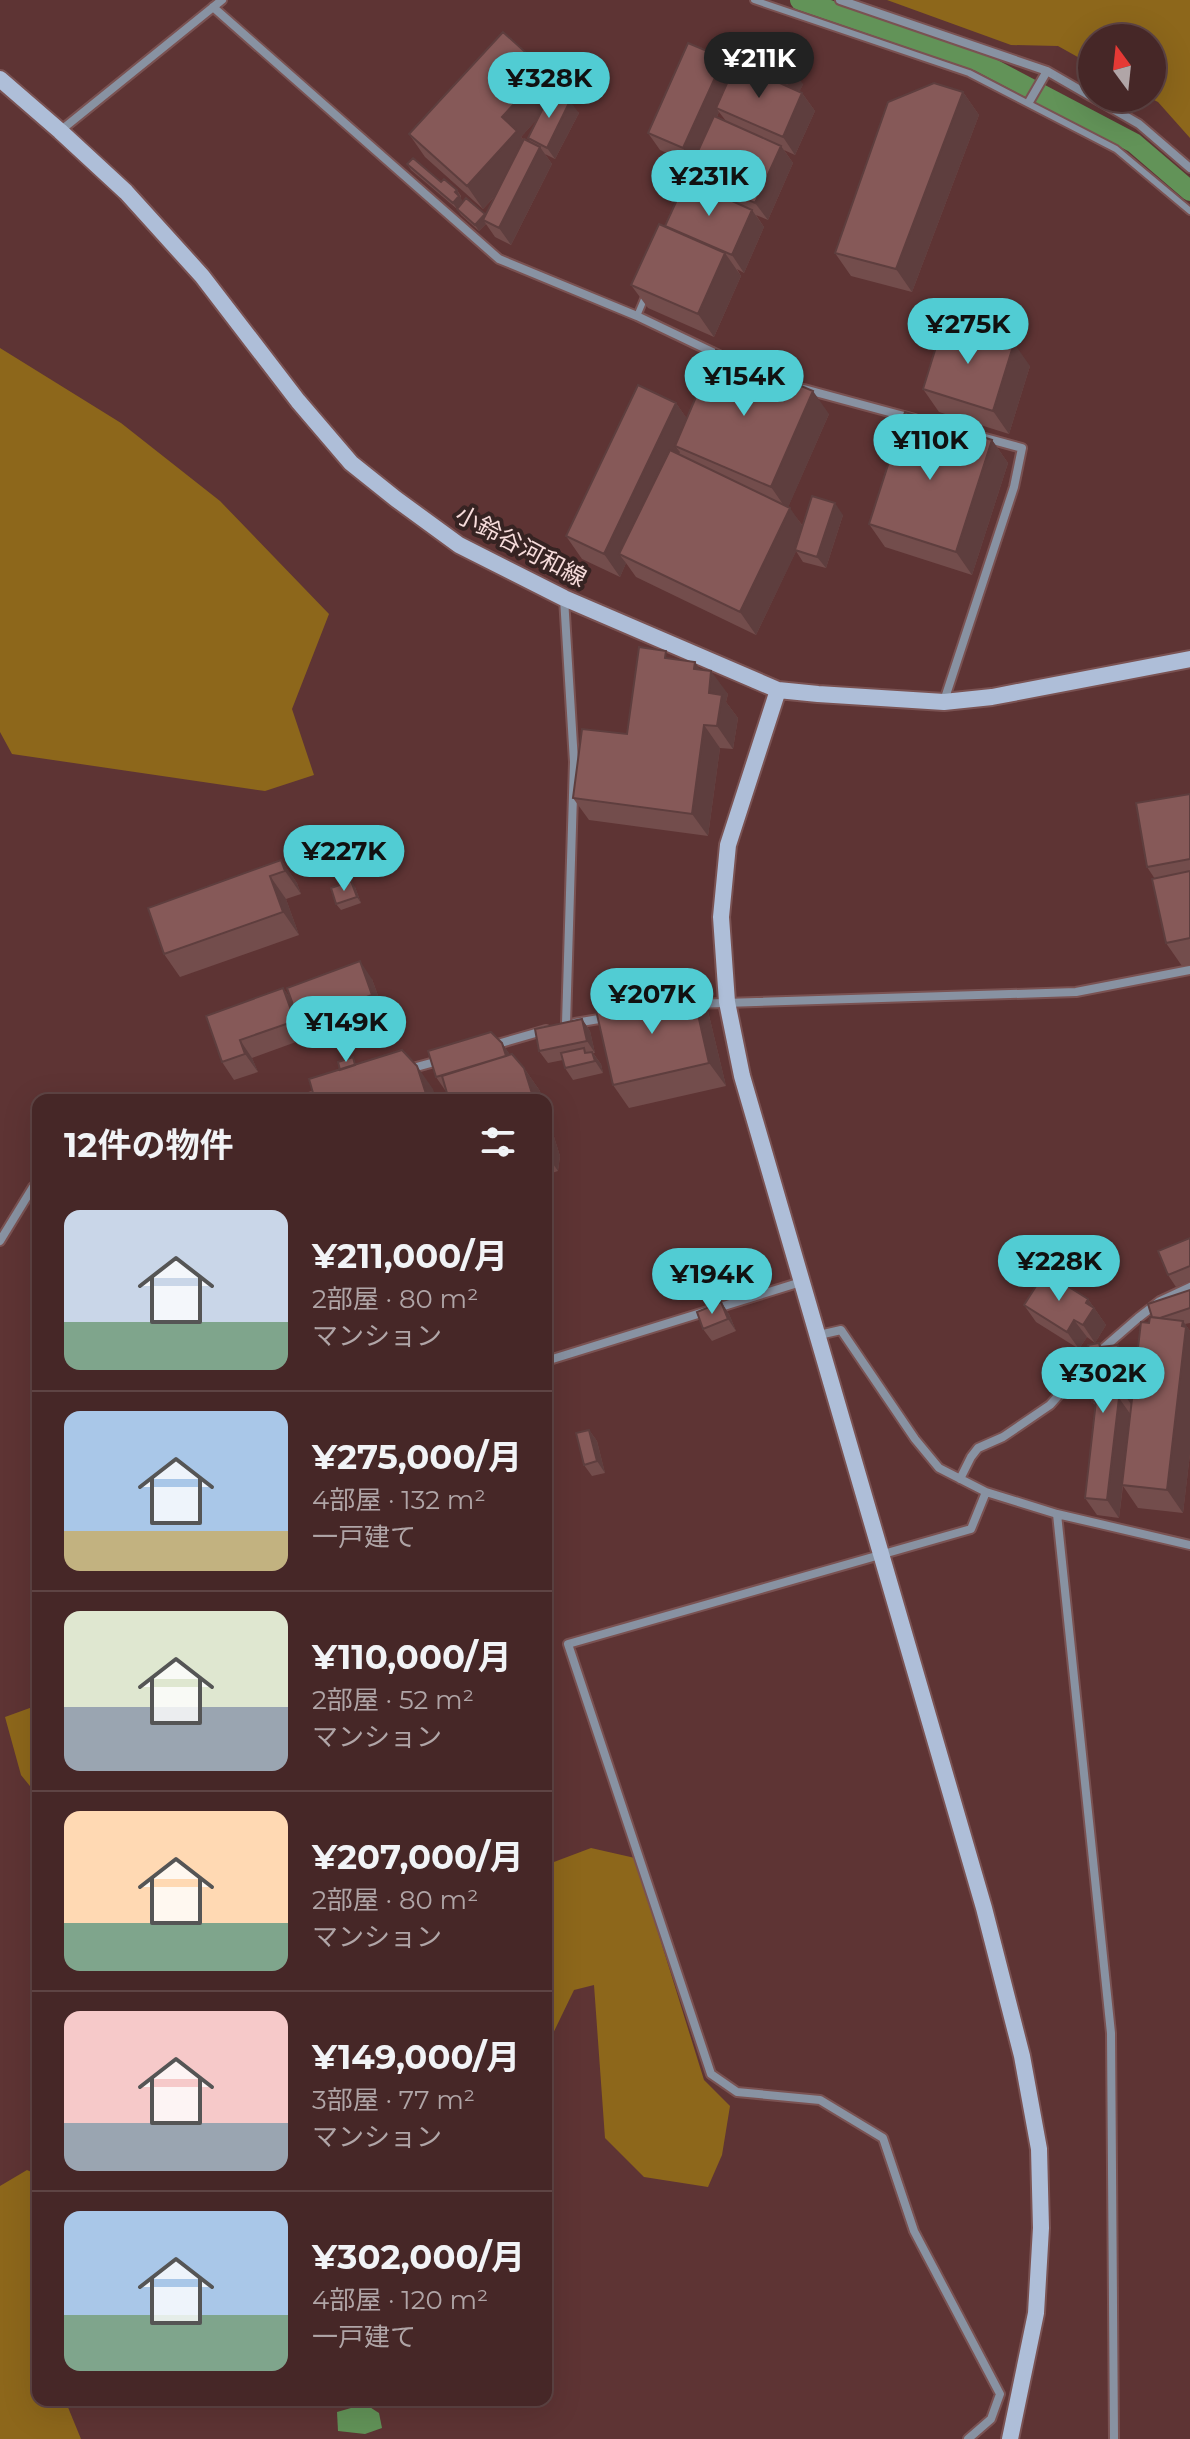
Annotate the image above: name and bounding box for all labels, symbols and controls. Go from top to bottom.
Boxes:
north arrow [1078,24,1166,112]
map controls [1078,24,1166,112]
pin: ¥211K [703,32,815,100]
text: ¥211K [722,42,796,74]
pin: ¥328K [493,52,605,120]
text: ¥328K [506,62,592,94]
pin: ¥231K [653,150,765,218]
text: ¥231K [669,160,749,192]
pin: ¥275K [912,298,1024,366]
text: ¥275K [926,308,1010,340]
pin: ¥154K [688,350,800,418]
text: ¥154K [703,360,785,392]
pin: ¥110K [874,414,986,482]
text: ¥110K [891,424,969,456]
street label: 小鈴谷河和線 [451,499,591,593]
pin: ¥227K [288,825,400,893]
text: ¥227K [301,835,387,867]
pin: ¥207K [596,968,708,1036]
text: ¥207K [608,978,696,1010]
pin: ¥149K [290,996,402,1064]
text: ¥149K [304,1006,388,1038]
icon: filters [476,1120,520,1164]
text: 12件の物件 [64,1124,233,1166]
text: ¥211,000/月 [312,1235,508,1277]
pin: ¥228K [1003,1235,1115,1303]
icon: home [128,1242,224,1338]
text: ¥228K [1016,1245,1102,1277]
pin: ¥194K [656,1248,768,1316]
text: ¥194K [670,1258,754,1290]
text: 2部屋 · 80 m² [312,1283,478,1315]
text: マンション [312,1320,442,1352]
pin: ¥302K [1047,1347,1159,1415]
text: ¥302K [1060,1357,1146,1389]
text: ¥275,000/月 [312,1436,522,1478]
icon: home [128,1443,224,1539]
text: 4部屋 · 132 m² [312,1484,486,1516]
text: 一戸建て [312,1521,416,1553]
text: ¥110,000/月 [312,1636,512,1678]
icon: home [128,1643,224,1739]
text: 2部屋 · 52 m² [312,1684,474,1716]
text: マンション [312,1721,442,1753]
text: ¥207,000/月 [312,1836,524,1878]
icon: home [128,1843,224,1939]
text: 2部屋 · 80 m² [312,1884,478,1916]
text: マンション [312,1921,442,1953]
text: ¥149,000/月 [312,2036,520,2078]
icon: home [128,2043,224,2139]
text: 3部屋 · 77 m² [312,2084,475,2116]
text: マンション [312,2121,442,2153]
text: ¥302,000/月 [312,2236,525,2278]
icon: home [128,2243,224,2339]
text: 4部屋 · 120 m² [312,2284,488,2316]
text: 一戸建て [312,2321,416,2353]

